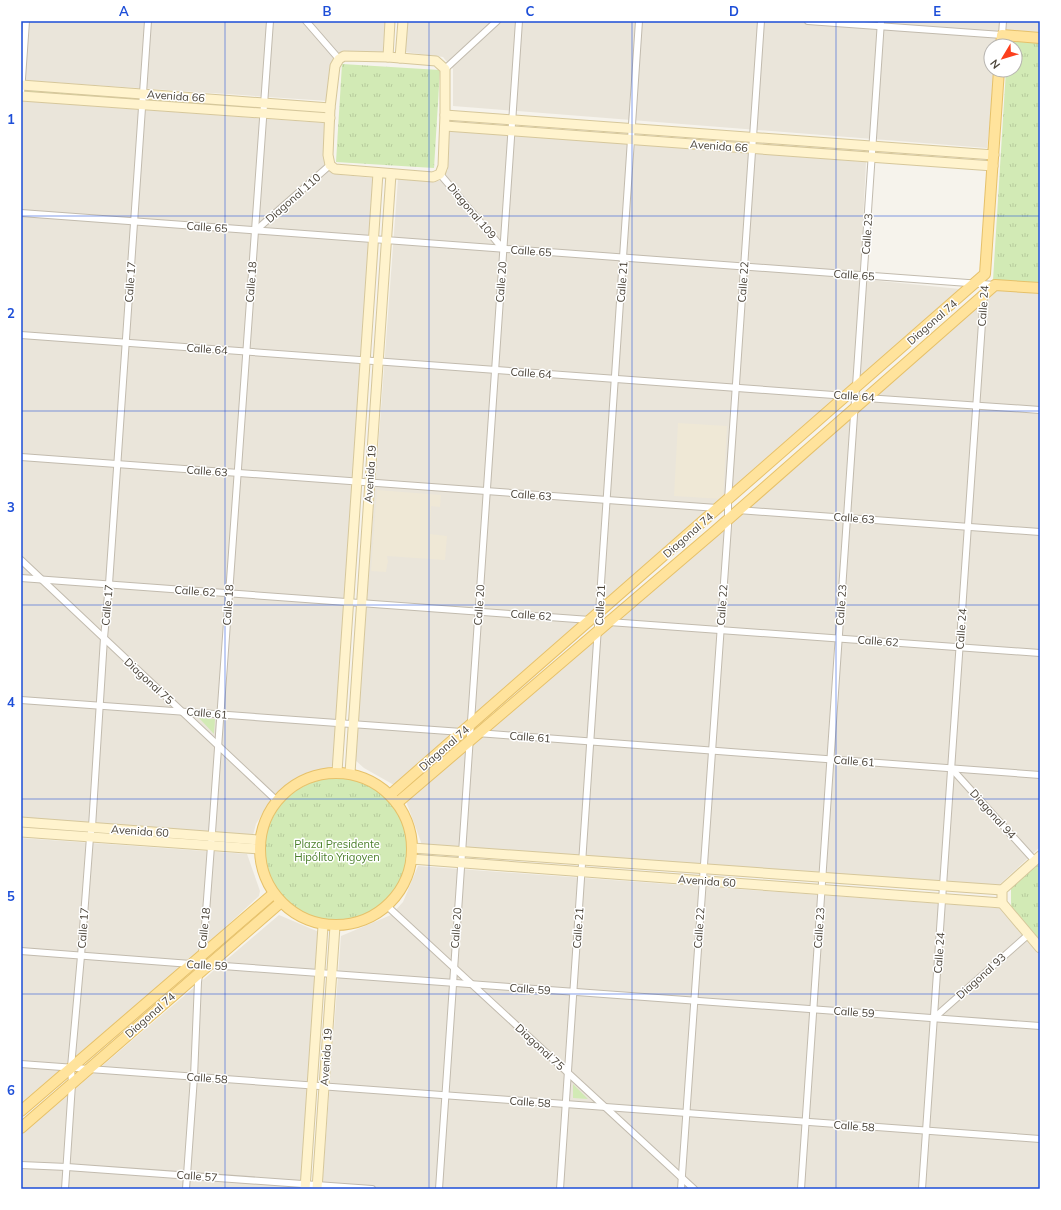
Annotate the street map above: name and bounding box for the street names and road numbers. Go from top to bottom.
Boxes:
street label: Avenida 66 [147,87,206,105]
street label: Avenida 66 [690,137,749,155]
street label: Diagonal 110 [262,170,324,226]
street label: Diagonal 109 [445,180,499,242]
street label: Calle 23 [859,213,875,255]
street label: Calle 65 [186,219,228,235]
street label: Calle 65 [510,243,552,259]
street label: Calle 17 [122,261,138,303]
street label: Calle 18 [243,261,259,303]
street label: Calle 20 [493,261,509,303]
street label: Calle 21 [614,261,630,303]
street label: Calle 22 [735,261,751,303]
street label: Calle 65 [833,267,875,283]
street label: Calle 24 [975,285,991,327]
street label: Diagonal 74 [904,296,960,348]
street label: Calle 64 [186,341,228,357]
street label: Calle 64 [510,365,552,381]
street label: Calle 64 [833,388,875,404]
street label: Avenida 19 [361,445,379,503]
street label: Calle 63 [186,463,228,479]
street label: Calle 63 [510,487,552,503]
street label: Diagonal 74 [660,509,716,561]
street label: Calle 63 [833,510,875,526]
street label: Calle 62 [174,583,216,599]
street label: Calle 17 [98,584,116,626]
street label: Calle 18 [220,584,236,626]
street label: Calle 20 [471,584,487,626]
street label: Calle 21 [592,584,608,626]
street label: Calle 22 [714,584,730,626]
street label: Calle 23 [833,584,849,626]
street label: Calle 62 [510,607,552,623]
street label: Calle 24 [953,608,969,650]
street label: Calle 62 [857,633,899,649]
street label: Diagonal 75 [122,655,177,708]
street label: Calle 61 [186,704,228,722]
street label: Diagonal 74 [416,722,472,774]
street label: Calle 61 [509,729,551,745]
street label: Calle 61 [833,753,875,769]
street label: Diagonal 94 [967,786,1019,842]
street label: Avenida 60 [111,822,170,840]
street label: Avenida 60 [678,872,737,890]
street label: Calle 18 [195,906,213,949]
street label: Calle 17 [75,907,91,949]
street label: Calle 20 [448,907,464,949]
street label: Calle 21 [570,907,586,949]
street label: Calle 22 [691,907,707,949]
street label: Calle 23 [811,907,827,949]
street label: Calle 24 [931,932,947,974]
street label: Diagonal 93 [953,950,1009,1002]
street label: Calle 59 [186,957,228,973]
street label: Calle 59 [509,981,551,997]
street label: Diagonal 74 [122,989,178,1041]
street label: Calle 59 [833,1004,875,1020]
street label: Diagonal 75 [513,1021,568,1074]
street label: Avenida 19 [317,1028,335,1086]
street label: Calle 58 [186,1070,228,1086]
street label: Calle 58 [509,1094,551,1110]
street label: Calle 58 [833,1118,875,1134]
street label: Calle 57 [176,1168,218,1184]

